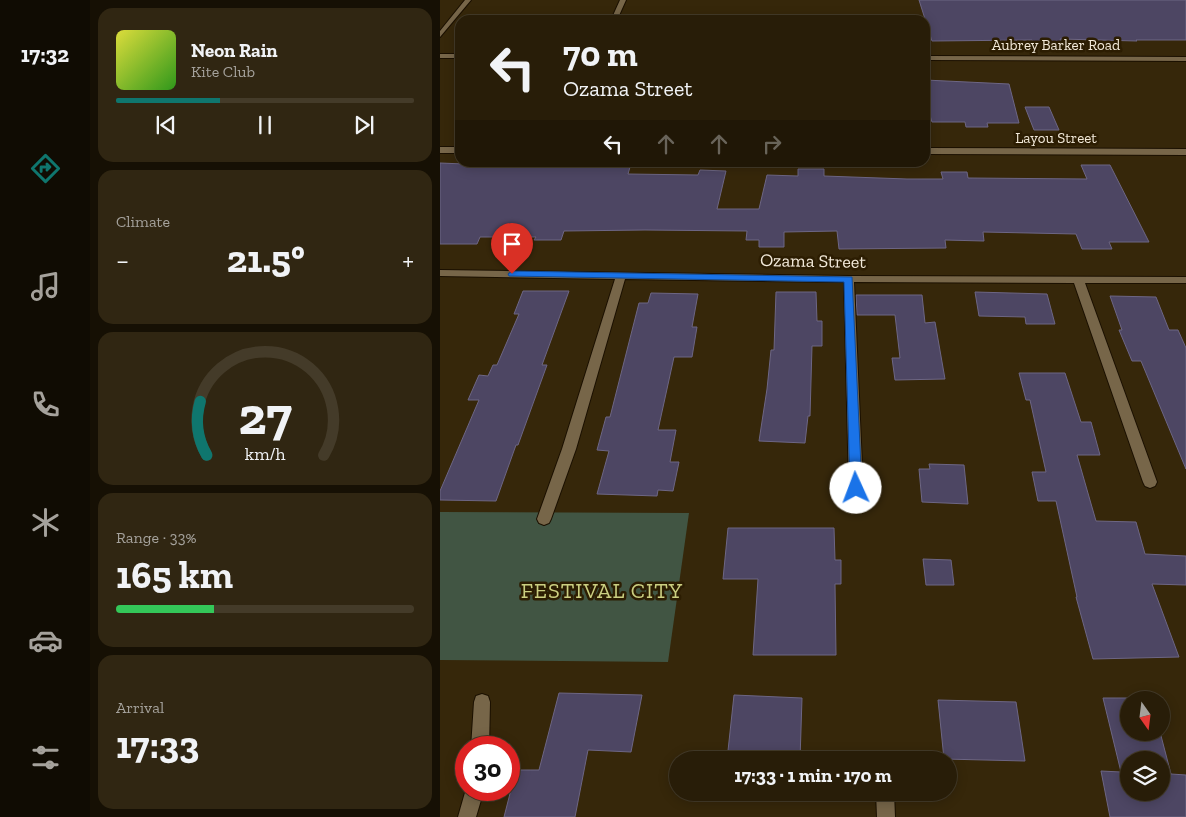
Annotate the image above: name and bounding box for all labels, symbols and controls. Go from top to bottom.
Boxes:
text: 70 m [563,33,638,75]
icon: left [480,35,545,100]
street label: Aubrey Barker Road [992,36,1121,54]
text: Neon Rain [191,39,278,62]
text: 17:32 [21,41,69,68]
text: Kite Club [191,62,255,81]
text: Ozama Street [563,75,692,102]
icon: previous [152,111,180,139]
icon: pause [251,111,279,139]
icon: next [350,111,378,139]
street label: Layou Street [1015,129,1097,147]
icon: left [599,130,627,158]
icon: ahead [652,130,680,158]
icon: ahead [705,130,733,158]
icon: right [758,130,786,158]
icon: directions [28,151,63,186]
text: Climate [116,212,170,231]
pin [491,223,533,274]
icon: arrive [498,230,526,258]
text: 21.5° [227,236,305,282]
text: − [116,244,129,277]
text: + [402,244,414,277]
street label: Ozama Street [760,249,866,273]
icon: music [28,269,63,304]
text: 27 [238,385,292,447]
icon: phone [28,387,63,422]
text: km/h [245,443,285,465]
position arrow [829,461,881,513]
icon: climate [28,505,63,540]
text: Range · 33% [116,528,196,547]
text: 165 km [116,552,233,598]
district label: FESTIVAL CITY [521,577,683,604]
icon: car [28,623,63,658]
north arrow [1120,691,1170,741]
map controls [1120,691,1170,801]
text: Arrival [116,698,164,717]
text: 17:33 [116,722,199,768]
speed limit sign: 30 [455,736,520,801]
icon: filters [28,740,63,775]
button: layers [1120,751,1170,801]
text: 17:33 · 1 min · 170 m [734,764,892,787]

